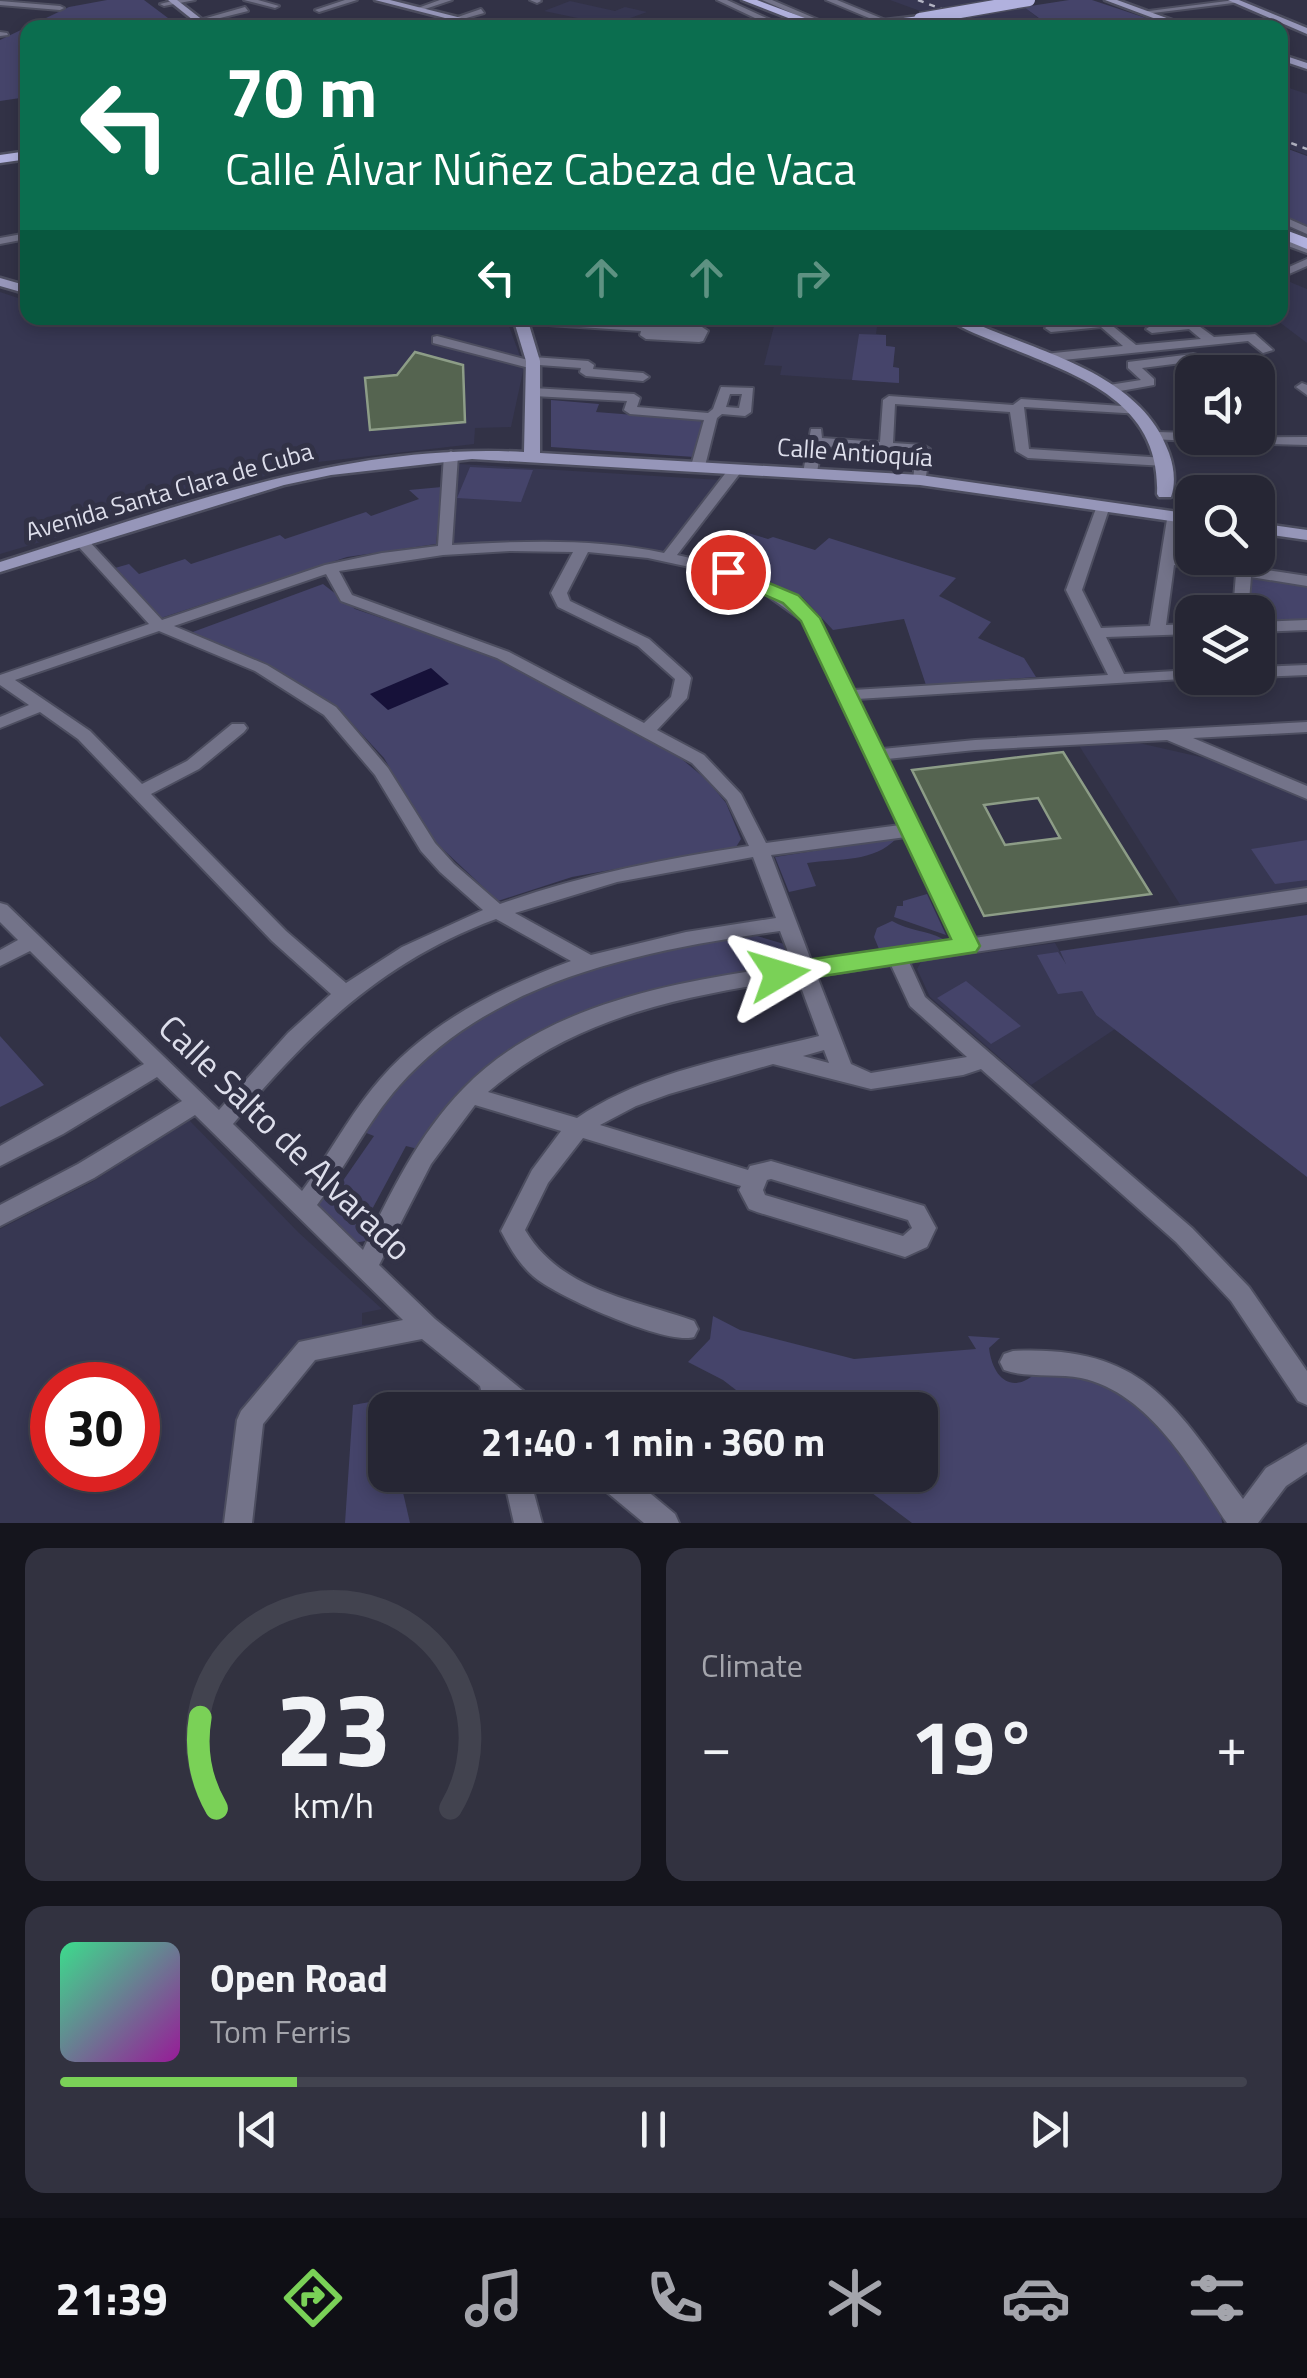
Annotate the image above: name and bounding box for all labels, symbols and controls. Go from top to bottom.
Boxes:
text: 70 m [225,38,378,144]
icon: left [60,60,190,190]
text: Calle Álvar Núñez Cabeza de Vaca [225,134,856,202]
icon: left [469,250,524,305]
icon: ahead [574,250,629,305]
icon: ahead [679,250,734,305]
icon: right [784,250,839,305]
map controls [1175,355,1275,695]
button: sound [1175,355,1275,455]
street label: Calle Antioquía [776,428,935,476]
street label: Avenida Santa Clara de Cuba [21,432,318,550]
button: search [1175,475,1275,575]
pin [686,530,771,615]
icon: arrive [701,545,756,600]
button: layers [1175,595,1275,695]
position arrow [727,922,831,1026]
street label: Calle Salto de Alvarado [147,1002,425,1273]
speed limit sign: 30 [30,1362,160,1492]
text: 21:40 · 1 min · 360 m [481,1413,825,1471]
text: Climate [701,1641,803,1689]
text: 23 [275,1648,391,1806]
text: 19° [911,1689,1037,1803]
text: − [701,1704,732,1787]
text: + [1216,1704,1247,1787]
text: km/h [293,1777,373,1832]
text: Open Road [210,1949,388,2007]
text: Tom Ferris [210,2007,351,2055]
icon: previous [230,2102,285,2157]
icon: pause [626,2102,681,2157]
icon: next [1022,2102,1077,2157]
icon: directions [278,2263,348,2333]
icon: music [459,2263,529,2333]
icon: phone [640,2263,710,2333]
icon: climate [820,2263,890,2333]
icon: car [1001,2263,1071,2333]
icon: filters [1182,2263,1252,2333]
text: 21:39 [55,2264,168,2332]

